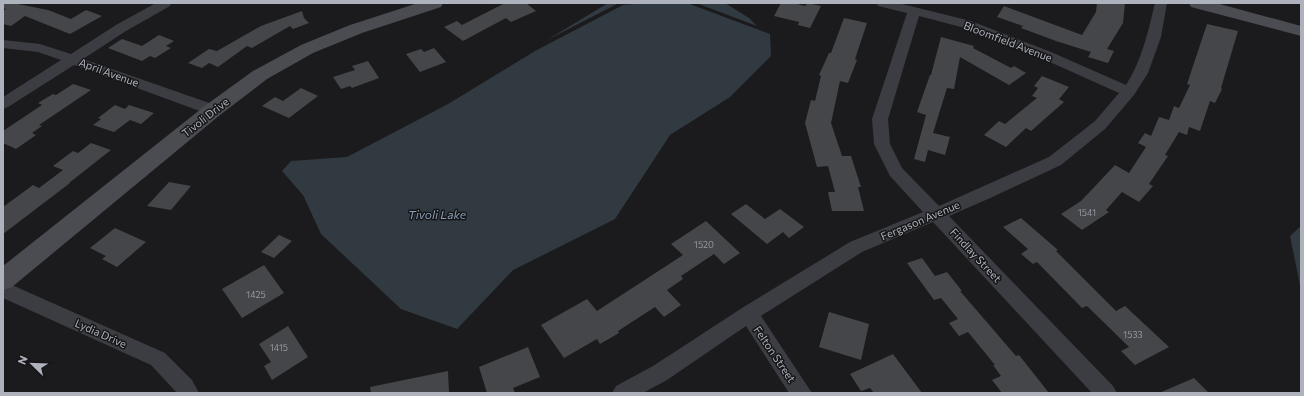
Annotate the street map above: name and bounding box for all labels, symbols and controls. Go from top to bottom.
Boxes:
street label: Bloomfield Avenue [962,18,1054,64]
street label: April Avenue [77,55,141,89]
street label: Tivoli Drive [179,94,231,139]
street label: Fergason Avenue [879,197,962,243]
water label: Tivoli Lake [408,207,467,221]
house number: 1541 [1078,207,1096,218]
street label: Findlay Street [948,225,1005,285]
house number: 1520 [694,239,714,250]
house number: 1425 [246,289,266,300]
street label: Lydia Drive [73,316,129,350]
street label: Felton Street [751,323,799,385]
house number: 1533 [1123,329,1143,340]
house number: 1415 [270,342,288,353]
north arrow [12,344,52,384]
text: N [15,354,30,366]

